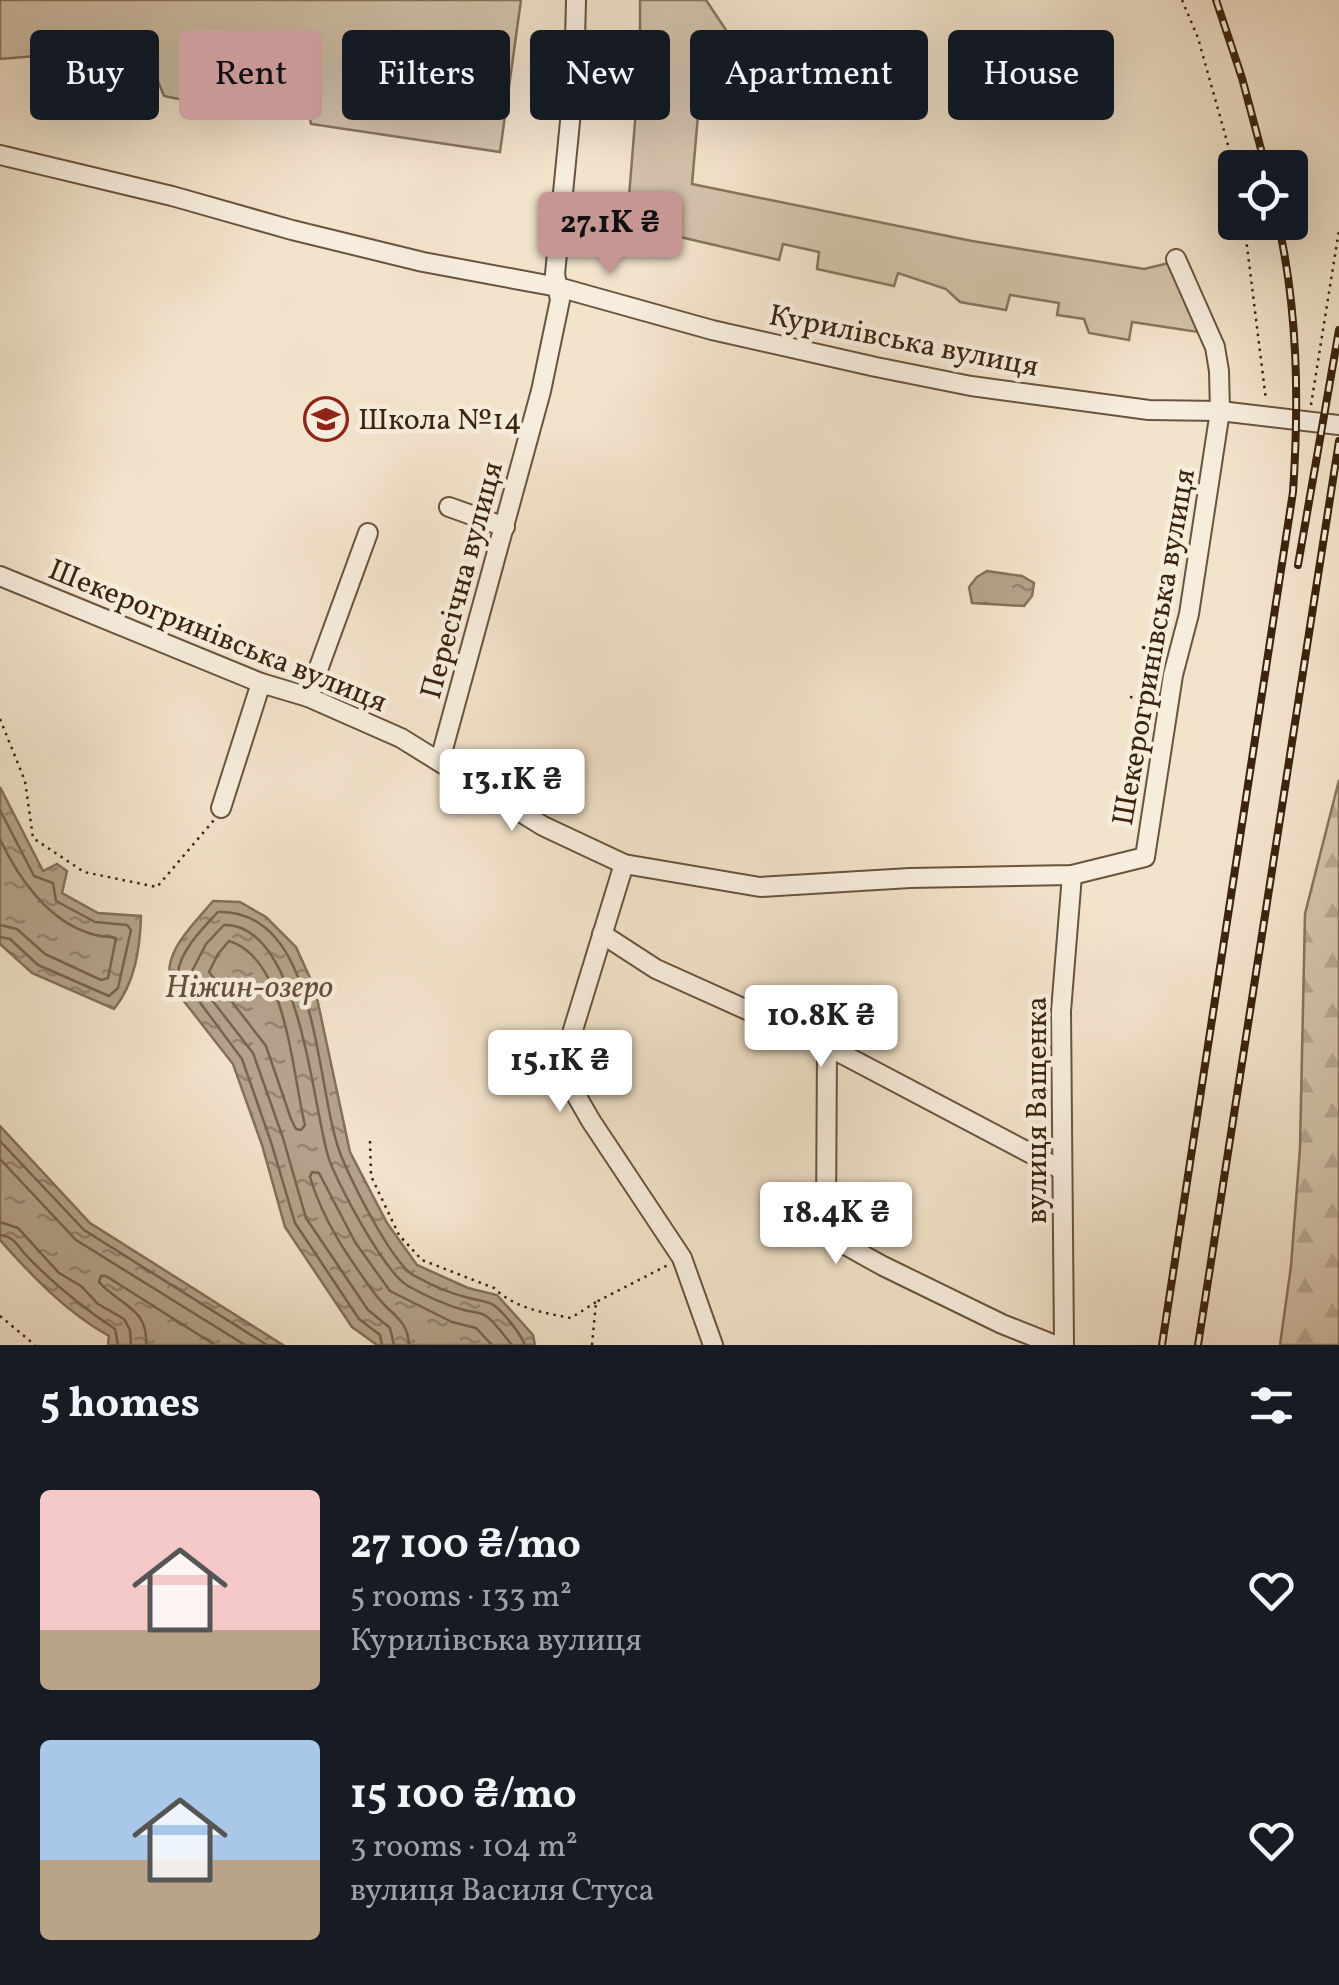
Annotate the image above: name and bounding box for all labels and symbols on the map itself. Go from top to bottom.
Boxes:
pin: 27.1K ₴ [518,192,702,277]
street label: Курилівська вулиця [765,295,1042,389]
school or university icon: Школа №14 [303,396,349,442]
place label: Школа №14 [358,400,522,442]
street label: Пересічна вулиця [411,457,515,704]
street label: Шекерогринівська вулиця [1103,466,1207,829]
street label: Шекерогринівська вулиця [42,550,393,724]
pin: 13.1K ₴ [420,749,604,834]
water label: Ніжин-озеро [165,967,333,1011]
pin: 10.8K ₴ [729,985,913,1070]
street label: вулиця Ващенка [1017,996,1059,1224]
pin: 15.1K ₴ [468,1030,652,1115]
pin: 18.4K ₴ [744,1182,928,1267]

